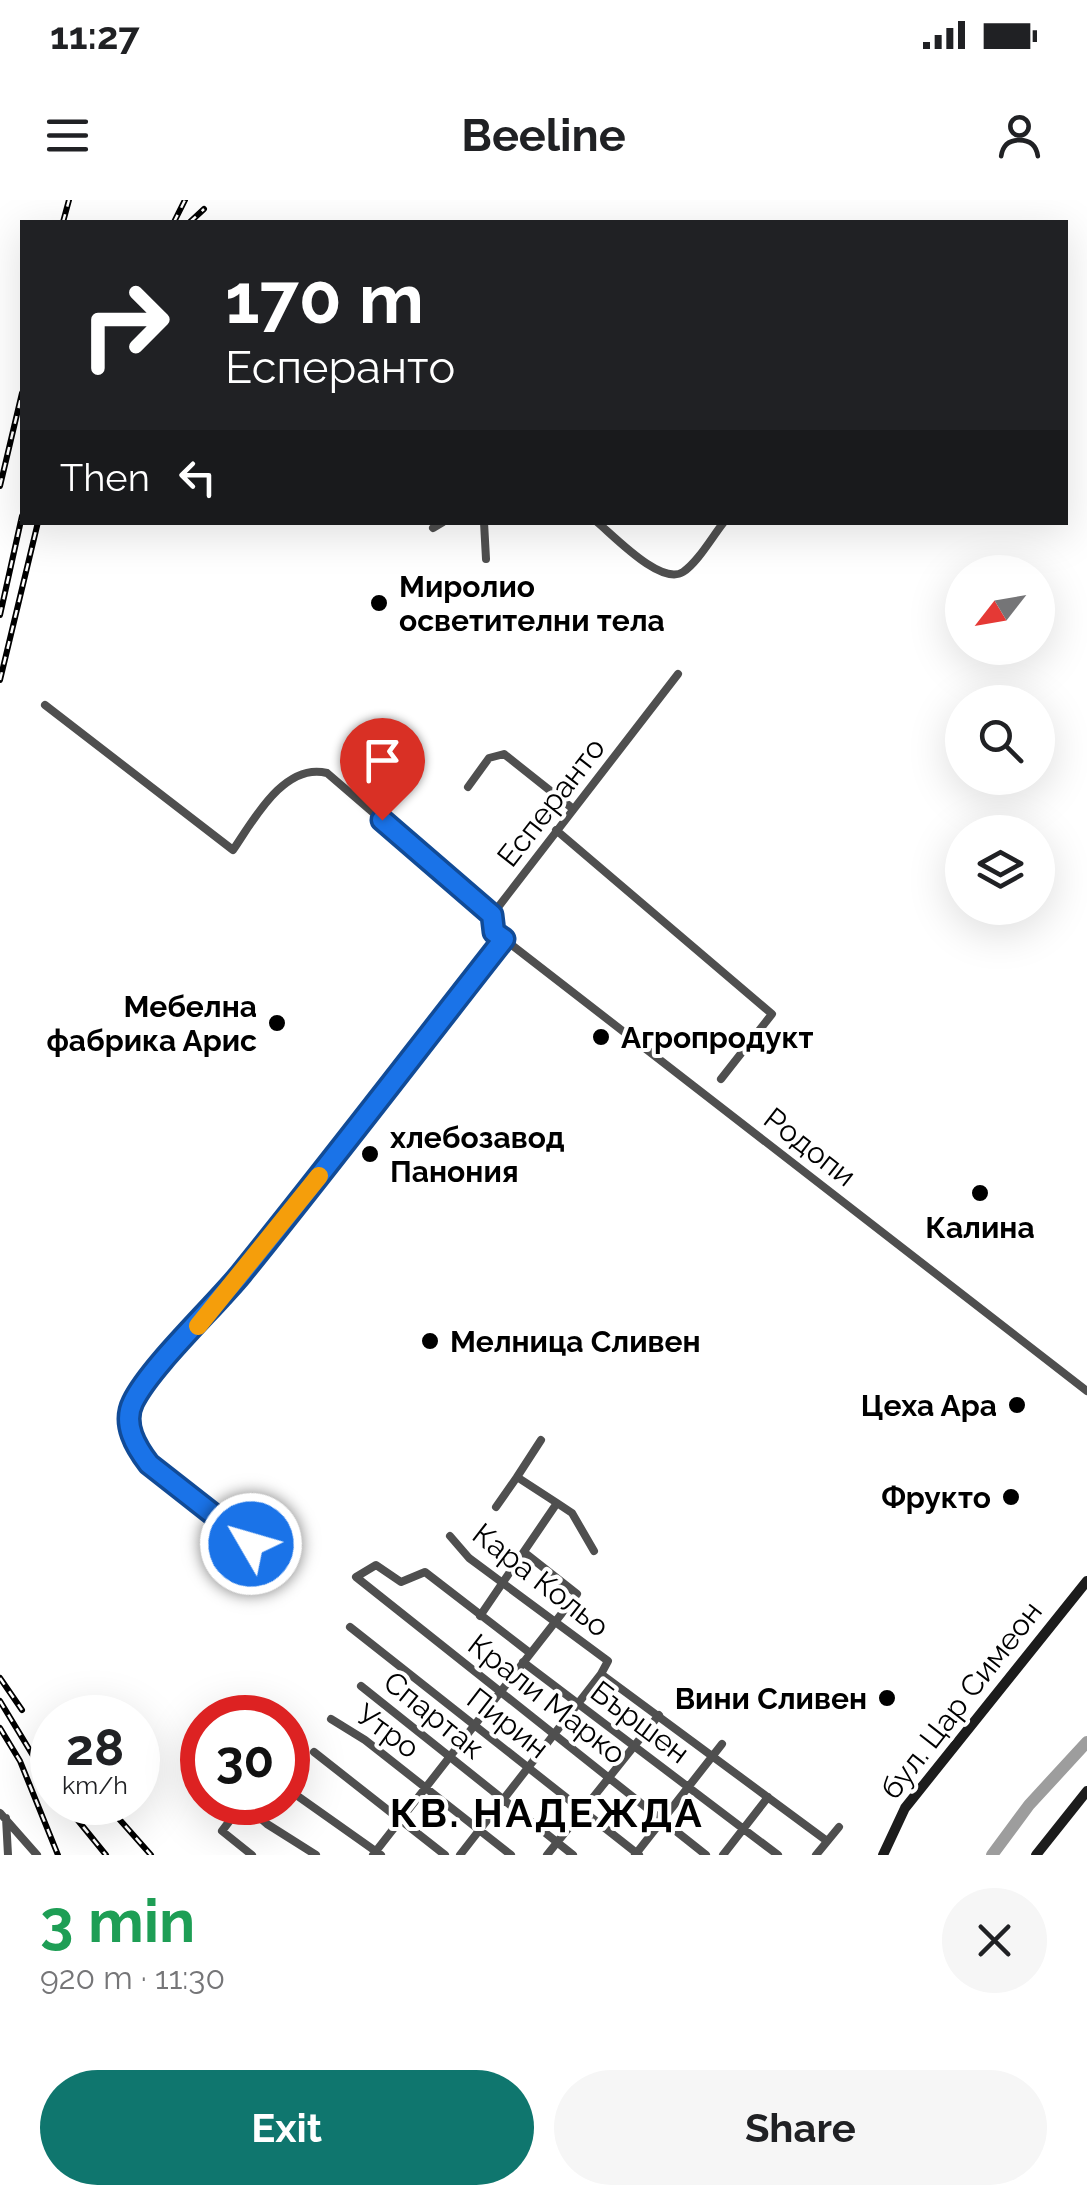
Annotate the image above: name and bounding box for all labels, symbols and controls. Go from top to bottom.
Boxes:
text: 11:27 [50,13,140,58]
icon: menu [40,108,95,163]
icon: person [992,108,1047,163]
text: Beeline [461,109,626,162]
text: 170 m [225,257,424,339]
icon: right [60,260,190,390]
text: Есперанто [225,341,455,394]
icon: left [170,450,225,505]
text: Then [60,455,150,500]
north arrow [945,555,1055,665]
map controls [945,555,1055,925]
place label: Миролио осветителни тела [399,569,665,638]
marker: Миролио осветителни тела [368,592,390,614]
button: search [945,685,1055,795]
pin [340,718,425,821]
street label: Есперанто [490,731,612,873]
icon: arrive [355,733,410,788]
button: layers [945,815,1055,925]
place label: Мебелна фабрика Арис [46,989,257,1058]
marker: Мебелна фабрика Арис [266,1012,288,1034]
place label: Агропродукт [621,1020,814,1055]
marker: Агропродукт [590,1026,612,1048]
street label: Родопи [757,1100,863,1194]
place label: хлебозавод Панония [390,1120,565,1189]
marker: хлебозавод Панония [359,1143,381,1165]
marker: Калина [969,1182,991,1204]
place label: Калина [925,1210,1035,1245]
place label: Мелница Сливен [450,1324,701,1359]
marker: Мелница Сливен [419,1330,441,1352]
place label: Цеха Ара [861,1388,997,1423]
marker: Цеха Ара [1006,1394,1028,1416]
place label: Фрукто [881,1480,991,1515]
marker: Фрукто [1000,1486,1022,1508]
position arrow [199,1492,303,1596]
street label: Кара Кольо [466,1516,616,1644]
street label: бул. Цар Симеон [873,1594,1049,1806]
street label: Крали Марко [461,1627,633,1771]
street label: Спартак [377,1664,491,1766]
street label: Бършен [584,1674,696,1770]
street label: Пирин [461,1681,555,1765]
place label: Вини Сливен [675,1681,867,1716]
marker: Вини Сливен [876,1687,898,1709]
speed limit sign: 30 [180,1695,310,1825]
street label: Утро [350,1697,426,1765]
text: 28 [66,1718,124,1777]
text: km/h [62,1770,128,1800]
district label: КВ. НАДЕЖДА [390,1789,704,1836]
text: 3 min [40,1886,195,1956]
button: close [942,1888,1047,1993]
text: 920 m · 11:30 [40,1959,225,1996]
button: Exit [40,2070,534,2185]
button: Share [554,2070,1047,2185]

